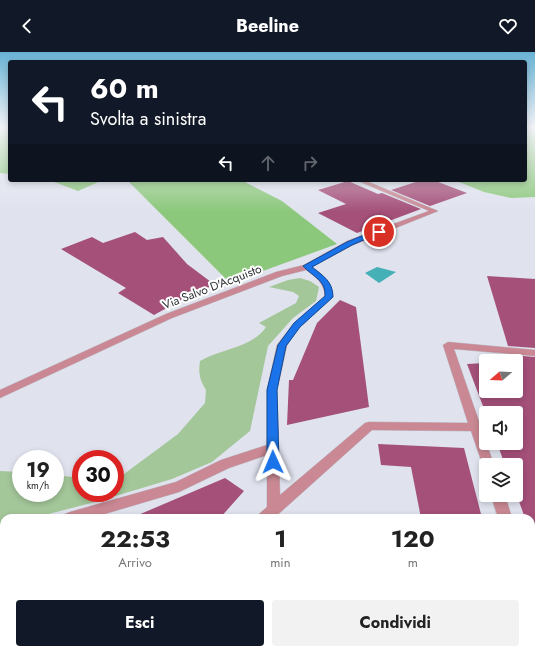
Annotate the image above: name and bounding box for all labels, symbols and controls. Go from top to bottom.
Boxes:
text: Beeline [236,13,299,39]
icon: back [16,15,38,37]
icon: heart [497,15,519,37]
text: 60 m [90,68,159,109]
icon: left [24,76,76,128]
text: Svolta a sinistra [90,106,206,132]
icon: left [215,152,237,174]
icon: ahead [257,152,279,174]
icon: right [299,152,321,174]
pin [362,215,396,249]
icon: arrive [368,221,390,243]
street label: Via Salvo D'Acquisto [160,260,265,314]
north arrow [479,354,523,398]
map controls [479,354,523,502]
button: sound [479,406,523,450]
position arrow [252,441,294,483]
speed limit sign: 30 [72,450,124,502]
text: 19 [26,456,50,485]
button: layers [479,458,523,502]
text: km/h [27,478,49,493]
text: 22:53 [100,521,170,556]
text: 1 [274,521,286,556]
text: 120 [391,521,435,556]
text: Arrivo [118,553,152,572]
text: min [270,553,291,572]
text: m [408,553,418,572]
button: Esci [16,600,264,646]
button: Condividi [272,600,519,646]

